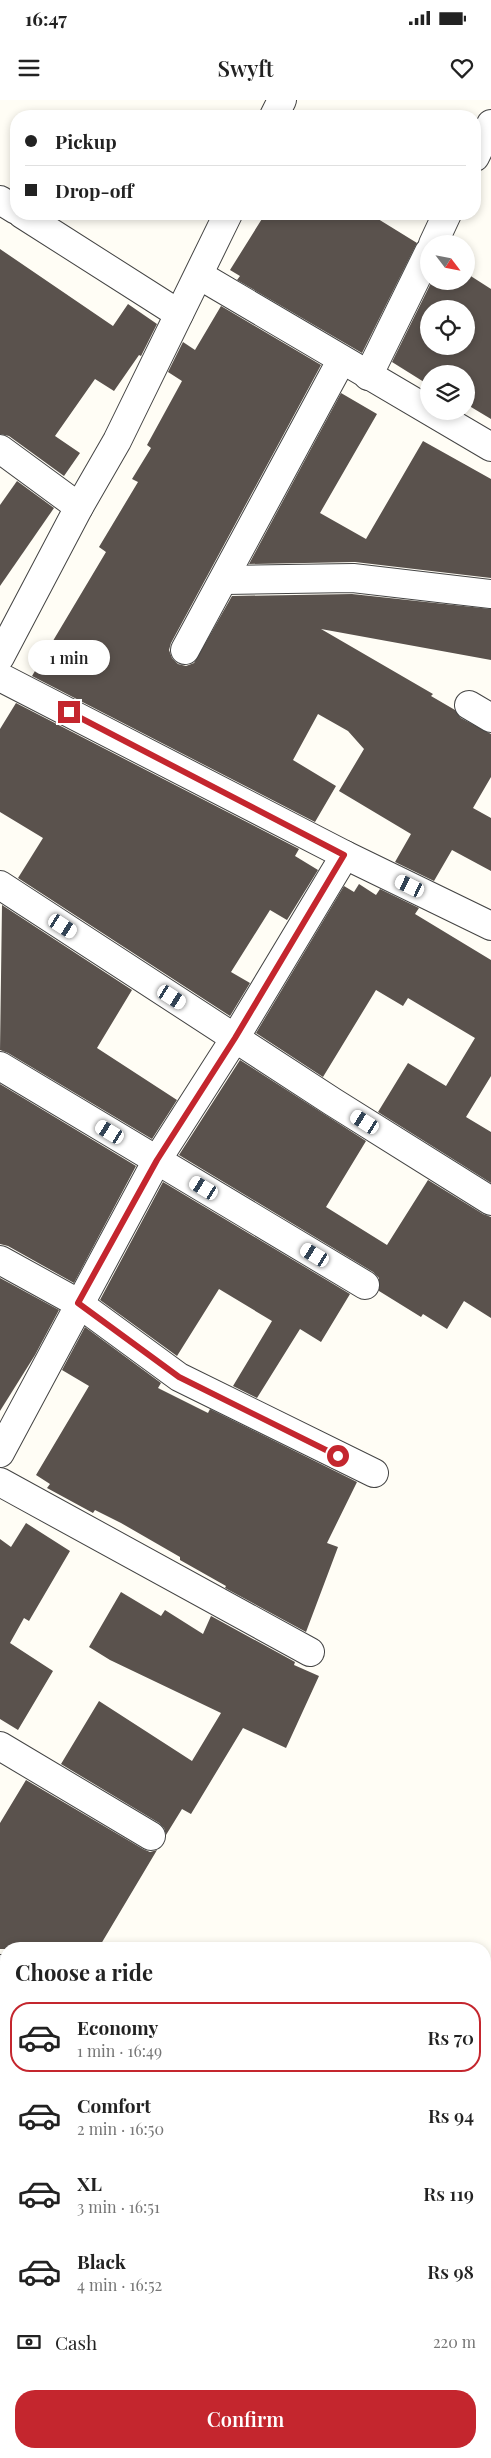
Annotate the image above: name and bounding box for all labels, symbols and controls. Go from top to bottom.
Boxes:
text: 16:47 [25,5,67,31]
text: Swyft [217,53,274,83]
icon: menu [15,54,43,82]
icon: heart [448,54,476,82]
text: Pickup [55,128,117,154]
text: Drop-off [55,177,133,203]
north arrow [420,235,475,290]
map controls [420,235,475,420]
button: locate [420,300,475,355]
button: layers [420,365,475,420]
callout: 1 min [28,640,110,674]
text: 1 min [50,647,88,668]
route end [58,701,80,723]
car [393,873,426,899]
car [46,912,79,940]
car [155,983,188,1011]
car [348,1108,381,1136]
car [93,1118,126,1146]
car [187,1174,220,1202]
car [298,1241,331,1269]
route start [327,1445,349,1467]
text: Choose a ride [15,1957,153,1987]
text: Economy [77,2014,158,2040]
icon: car [17,2015,62,2060]
text: Rs 70 [428,2024,474,2050]
text: 1 min · 16:49 [77,2040,162,2061]
text: Comfort [77,2092,151,2118]
icon: car [17,2093,62,2138]
text: Rs 94 [428,2102,474,2128]
text: 2 min · 16:50 [77,2118,164,2139]
text: XL [77,2170,102,2196]
icon: car [17,2171,62,2216]
text: Rs 119 [423,2180,474,2206]
text: 3 min · 16:51 [77,2196,160,2217]
text: Black [77,2248,126,2274]
icon: car [17,2249,62,2294]
text: Rs 98 [427,2258,474,2284]
text: 4 min · 16:52 [77,2274,162,2295]
icon: cash [15,2328,43,2356]
text: Cash [55,2329,97,2355]
text: 220 m [433,2331,476,2352]
button: Confirm [15,2390,476,2448]

